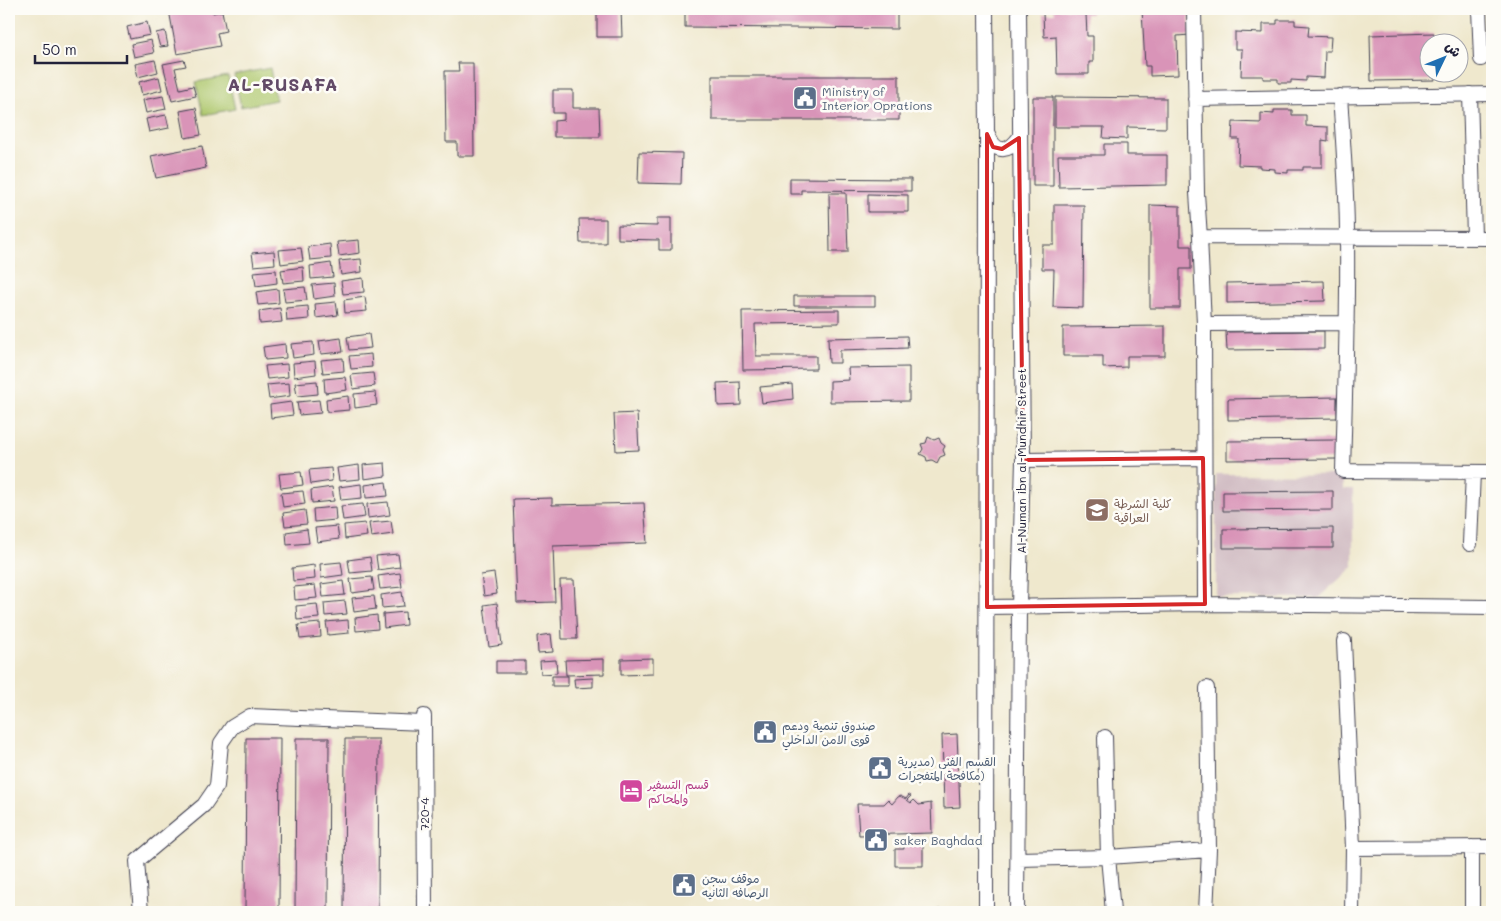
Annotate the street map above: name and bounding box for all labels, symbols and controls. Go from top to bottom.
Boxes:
scale bar [35,32,128,64]
north arrow [1418,32,1468,82]
text: ش [1442,37,1466,61]
text: 50 m [42,39,77,59]
district label: AL-RUSAFA [228,72,338,96]
place label: Ministry of Interior Oprations [822,83,932,113]
public building icon: Ministry of Interior Oprations [792,85,818,111]
street label: Al-Numan ibn al-Mundhir Street [1013,368,1029,554]
place label: كلية الشرطة العراقية [1114,495,1171,525]
school or university icon: كلية الشرطة العراقية [1084,497,1110,523]
place label: صندوق تنمية ودعم قوى الامن الداخلي [782,717,876,751]
public building icon: صندوق تنمية ودعم قوى الامن الداخلي [752,719,778,745]
place label: القسم الفني (مديرية مكافحة المتفجرات) [898,753,996,784]
public building icon: القسم الفني (مديرية مكافحة المتفجرات) [867,755,893,781]
place label: قسم التسفير والمحاكم [647,776,709,808]
hotel icon: قسم التسفير والمحاكم [618,778,644,804]
street label: 720-4 [416,798,432,830]
public building icon: saker Baghdad [863,827,889,853]
place label: saker Baghdad [894,832,983,848]
place label: موقف سجن الرصافه الثانيه [702,870,768,900]
public building icon: موقف سجن الرصافه الثانيه [671,872,697,898]

